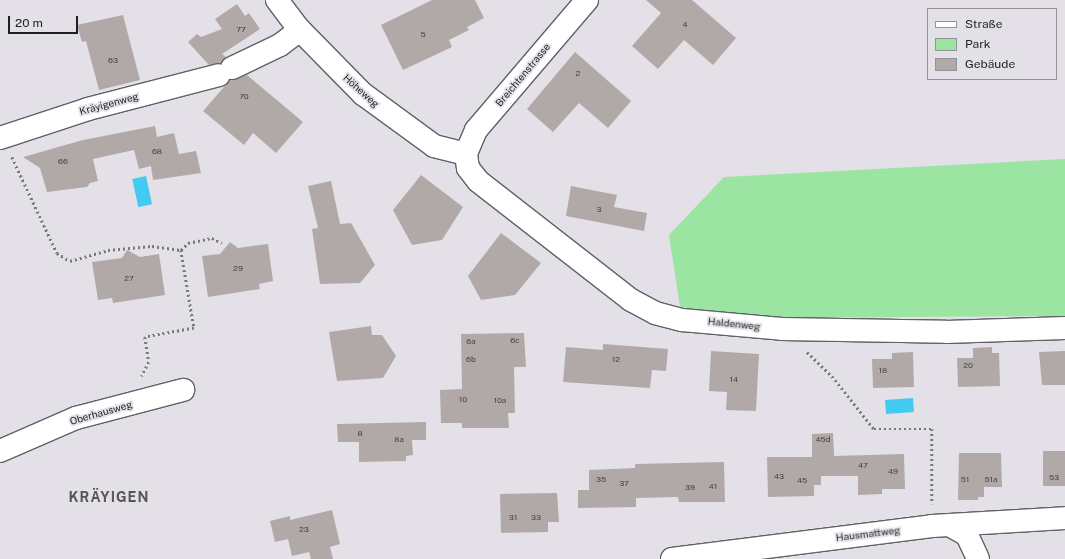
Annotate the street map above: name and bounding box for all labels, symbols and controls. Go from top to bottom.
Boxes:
scale bar [10,8,80,34]
legend [927,8,1057,80]
text: 20 m [15,16,43,30]
text: Straße [965,17,1002,31]
house number: 4 [682,20,688,30]
house number: 77 [236,25,246,35]
house number: 5 [420,30,426,40]
text: Park [965,37,991,51]
street label: Breichtenstrasse [493,41,553,109]
house number: 63 [108,56,118,66]
text: Gebäude [965,57,1015,71]
house number: 2 [576,69,580,79]
street label: Höheweg [341,72,381,110]
street label: Kräyigenweg [78,90,140,118]
house number: 70 [239,92,249,102]
house number: 68 [152,147,162,157]
house number: 66 [58,157,68,167]
house number: 3 [596,205,602,215]
house number: 29 [233,264,243,274]
house number: 27 [124,274,134,284]
street label: Haldenweg [707,315,761,333]
house number: 6c [510,336,520,346]
house number: 6a [466,337,476,347]
house number: 6b [466,355,476,365]
house number: 12 [612,355,620,365]
house number: 20 [963,361,973,371]
house number: 18 [879,366,887,376]
house number: 14 [730,375,738,385]
house number: 10 [459,395,467,405]
house number: 10a [494,396,506,406]
street label: Oberhausweg [68,398,134,428]
house number: 8 [357,429,363,439]
house number: 8a [394,435,404,445]
house number: 45d [816,435,830,445]
house number: 47 [858,461,868,471]
house number: 49 [888,467,898,477]
house number: 43 [774,472,784,482]
house number: 53 [1049,473,1059,483]
house number: 35 [596,475,606,485]
house number: 51 [961,475,969,485]
house number: 51a [985,475,997,485]
house number: 45 [797,476,807,486]
house number: 37 [619,479,629,489]
house number: 41 [709,482,717,492]
house number: 39 [685,483,695,493]
district label: KRÄYIGEN [69,489,149,505]
house number: 31 [509,513,517,523]
house number: 33 [531,513,541,523]
street label: Hausmattweg [835,524,901,544]
house number: 23 [299,525,309,535]

